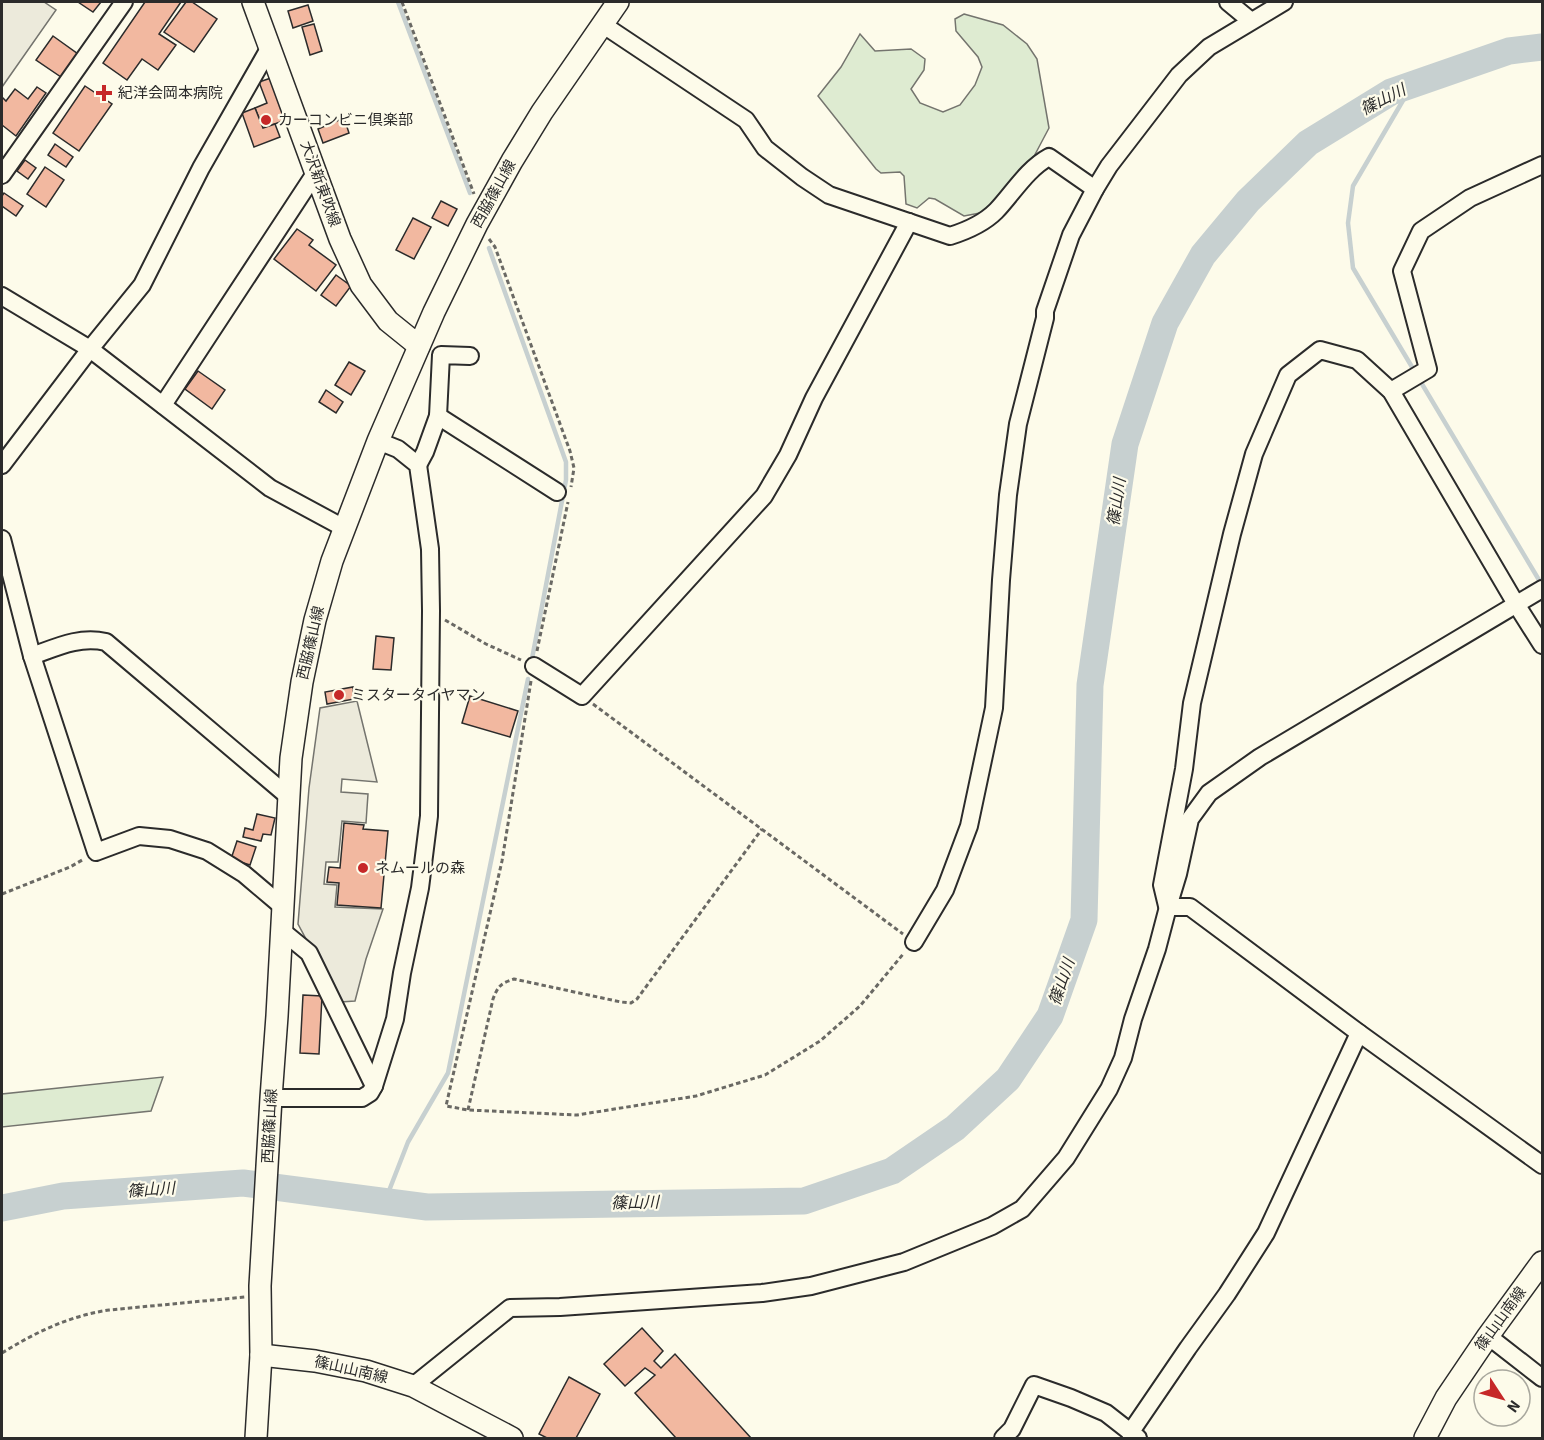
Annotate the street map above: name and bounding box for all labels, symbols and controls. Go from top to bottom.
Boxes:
water label: 篠山川 [1357,78,1411,121]
place label: 紀洋会岡本病院 [118,83,223,104]
marker: 紀洋会岡本病院 [95,84,113,102]
place label: カーコンビニ倶楽部 [278,110,413,131]
marker: カーコンビニ倶楽部 [259,113,273,127]
street label: 大沢新東吹線 [295,138,345,230]
street label: 西脇篠山線 [467,156,521,232]
water label: 篠山川 [1103,475,1132,527]
street label: 西脇篠山線 [292,604,330,682]
place label: ミスタータイヤマン [351,685,486,706]
marker: ミスタータイヤマン [332,688,346,702]
place label: ネムールの森 [375,858,465,879]
marker: ネムールの森 [356,861,370,875]
water label: 篠山川 [1044,954,1081,1008]
street label: 西脇篠山線 [258,1088,282,1164]
water label: 篠山川 [126,1177,178,1203]
water label: 篠山川 [611,1192,661,1214]
street label: 篠山山南線 [1470,1282,1532,1356]
street label: 篠山山南線 [312,1351,390,1389]
north arrow [1472,1368,1532,1428]
text: N [1501,1395,1525,1417]

